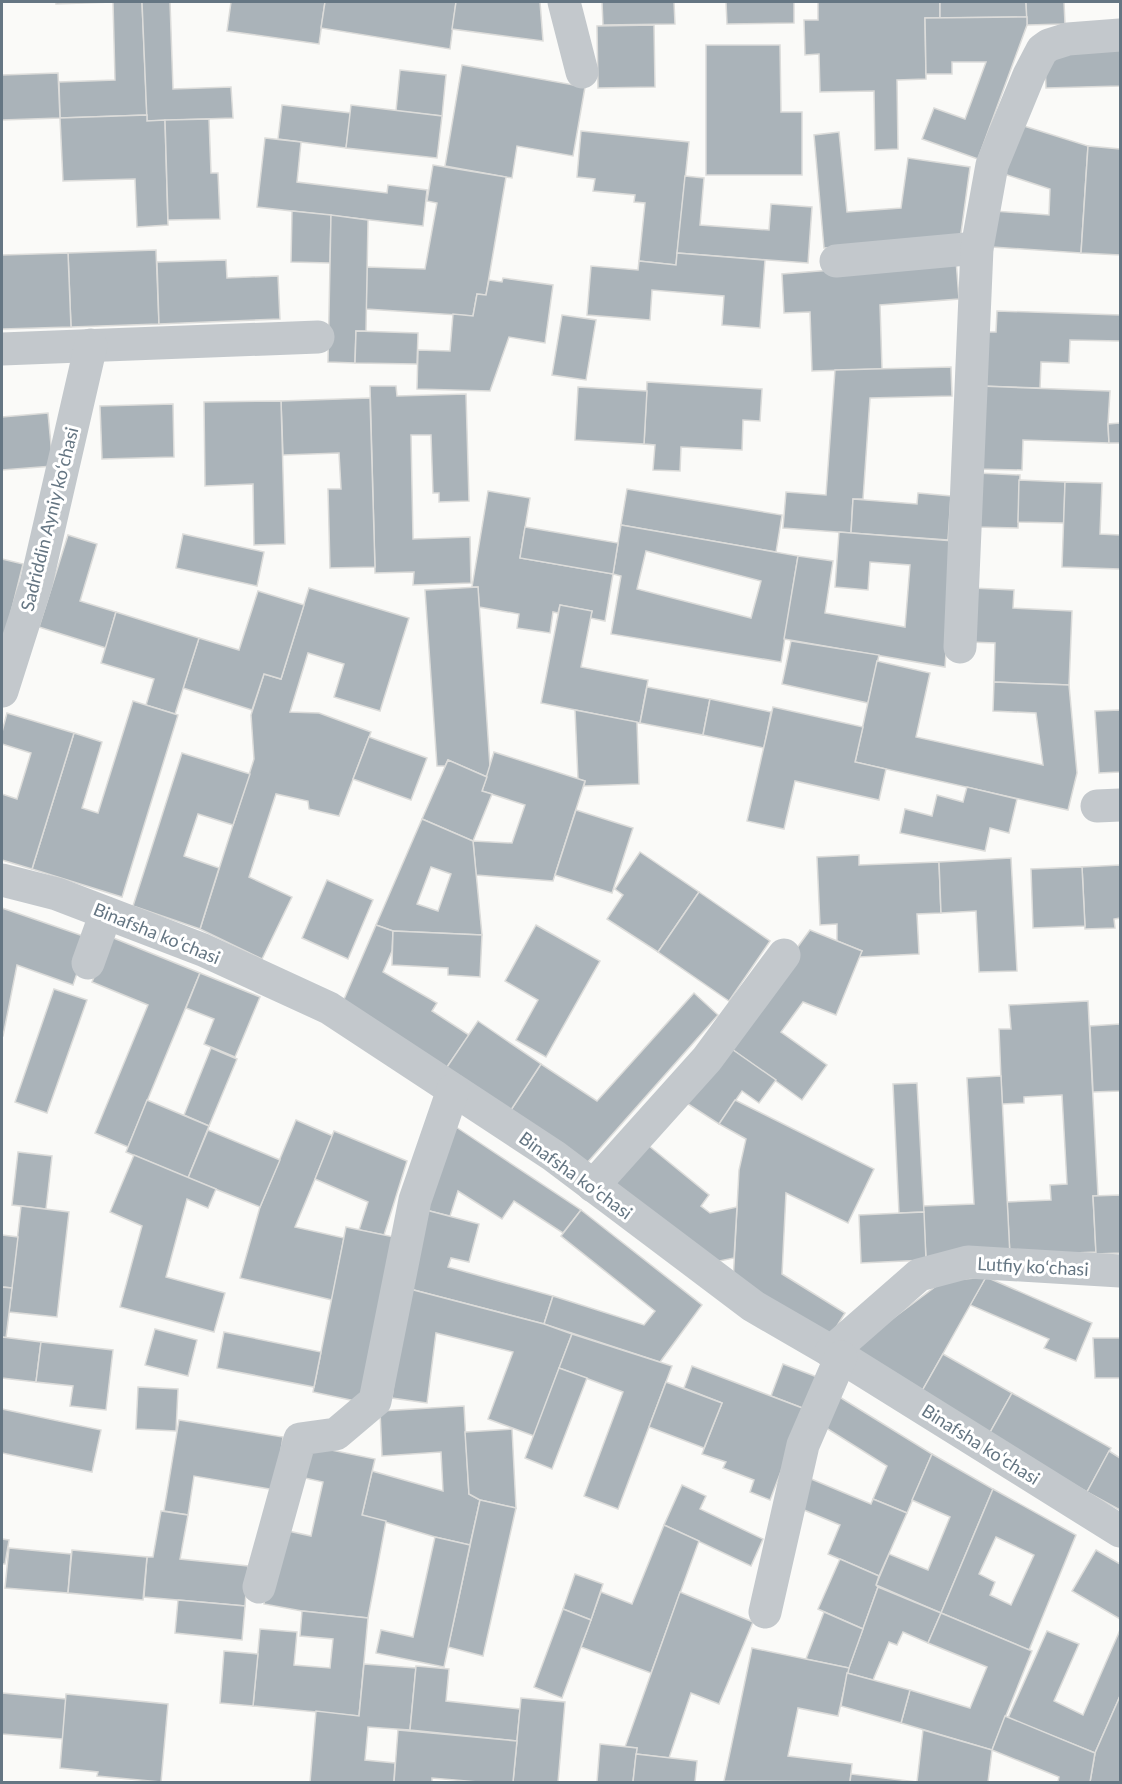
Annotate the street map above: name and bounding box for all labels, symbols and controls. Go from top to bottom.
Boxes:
street label: Sadriddin Ayniy koʻchasi [15,425,83,613]
street label: Binafsha koʻchasi [90,898,224,968]
street label: Binafsha koʻchasi [515,1127,637,1223]
street label: Lutfiy koʻchasi [977,1252,1089,1280]
street label: Binafsha koʻchasi [918,1399,1044,1489]

